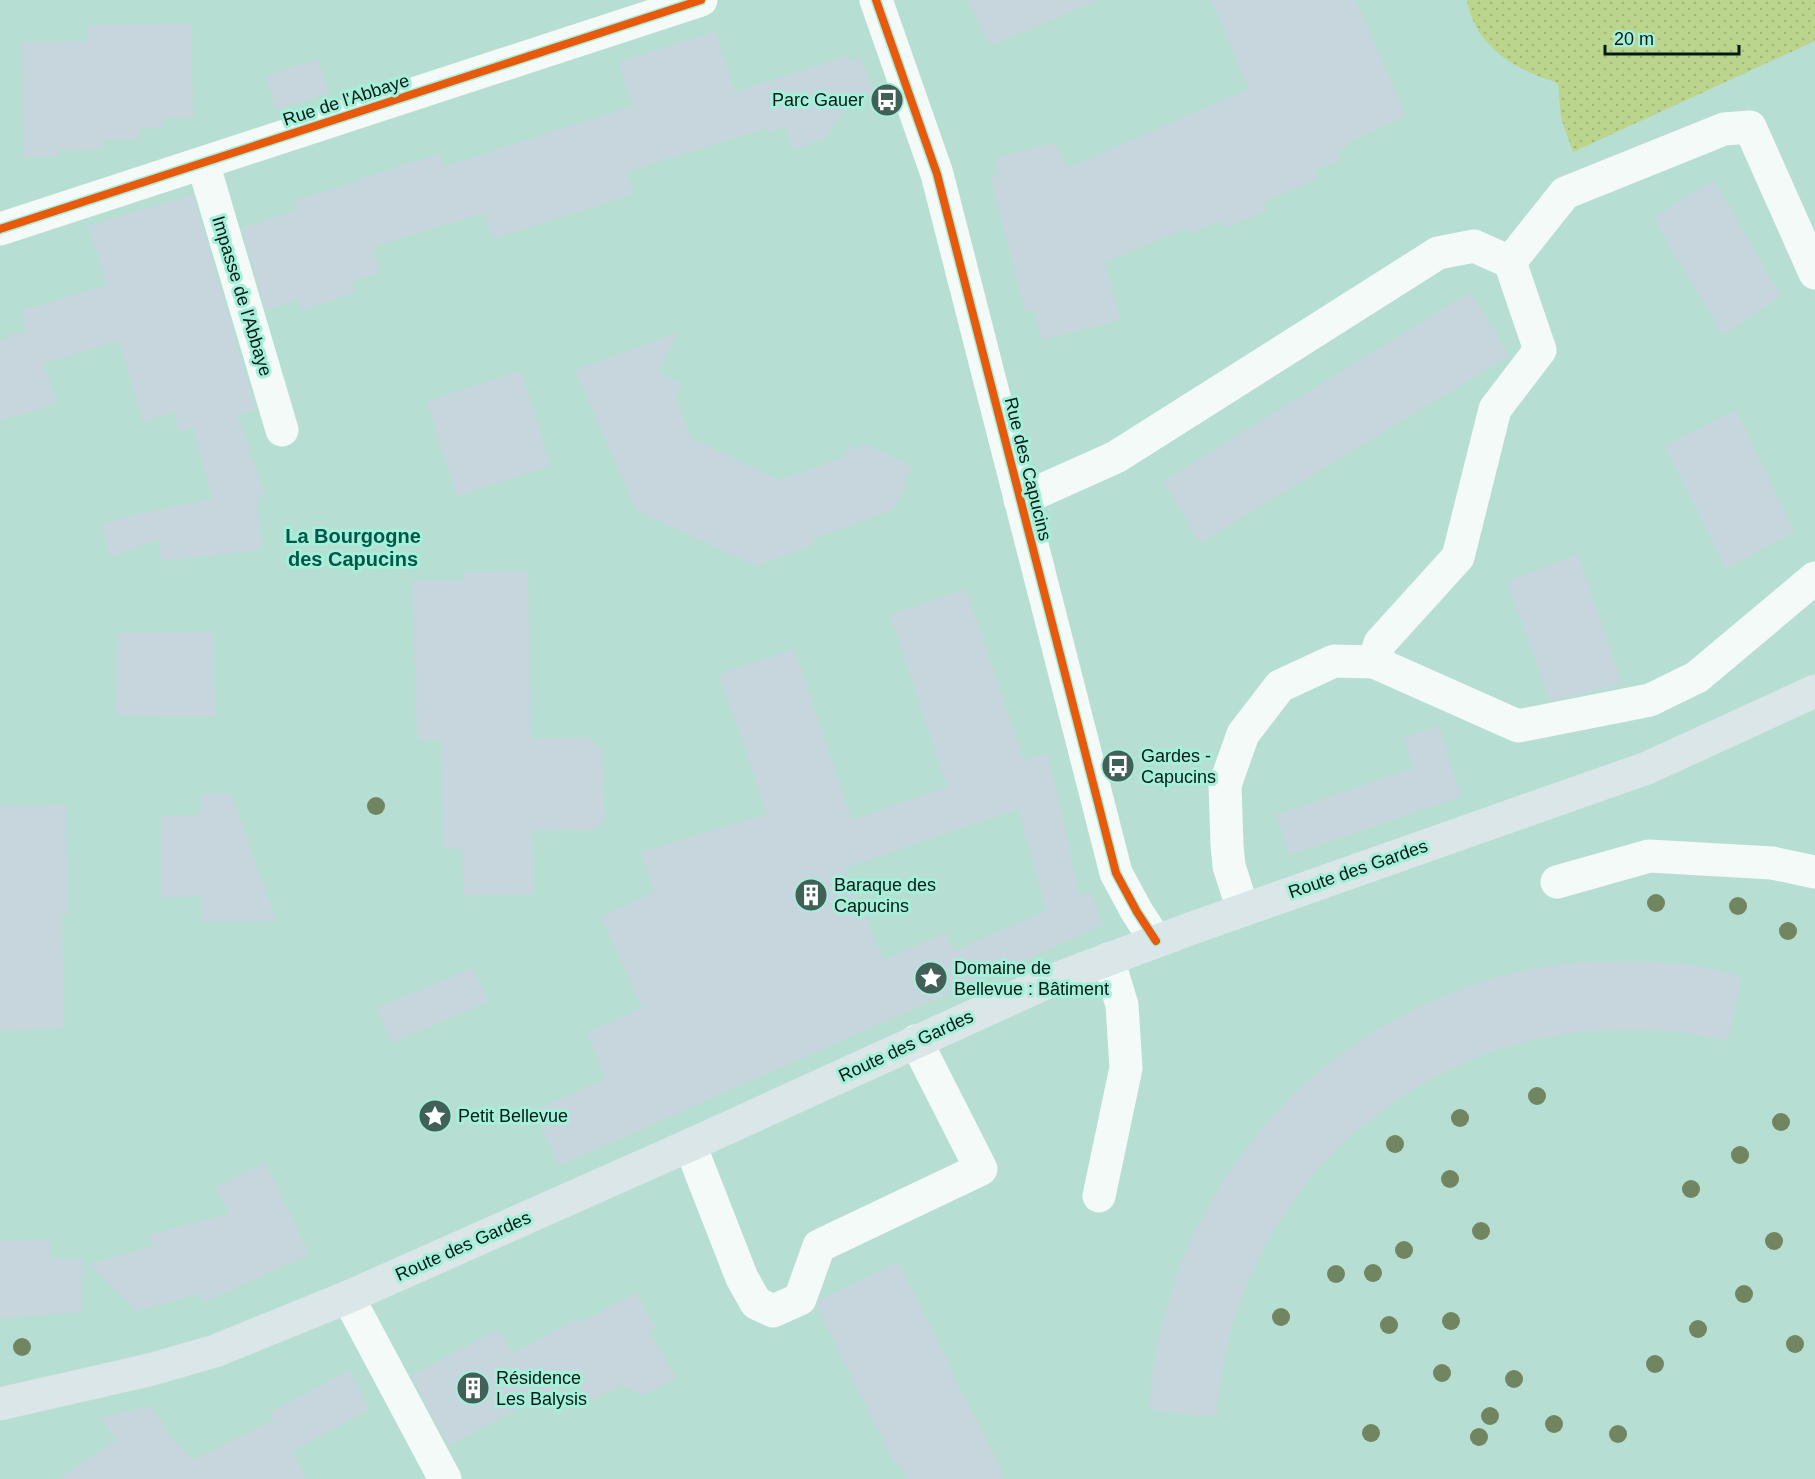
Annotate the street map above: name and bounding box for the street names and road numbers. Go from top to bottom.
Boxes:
street label: Rue de l'Abbaye [280,70,412,130]
street label: Impasse de l'Abbaye [208,213,276,379]
street label: Rue des Capucins [1001,395,1055,543]
street label: Route des Gardes [1286,836,1430,902]
street label: Route des Gardes [836,1006,976,1086]
street label: Route des Gardes [392,1207,534,1285]

